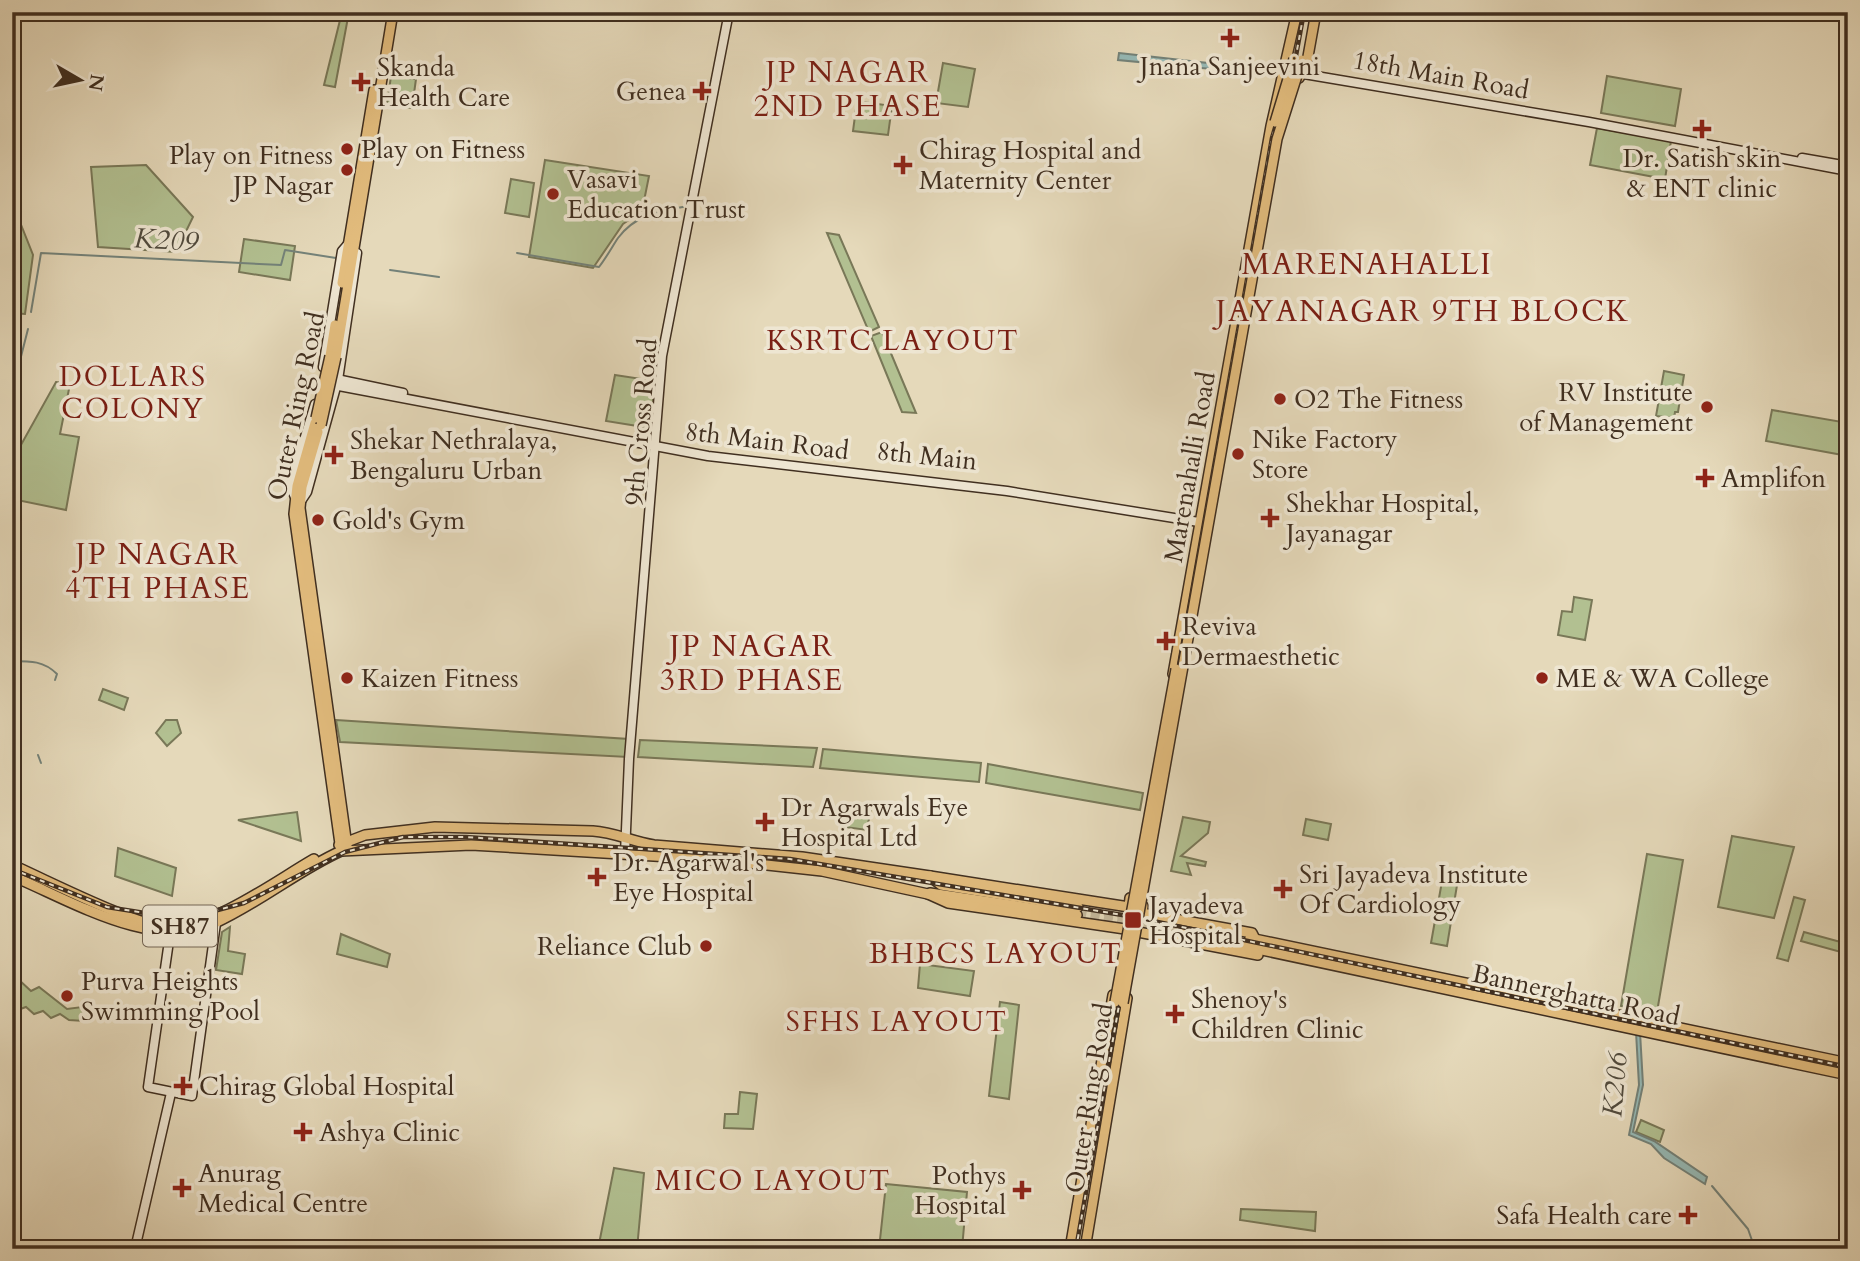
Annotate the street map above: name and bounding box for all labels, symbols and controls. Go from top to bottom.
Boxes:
marker: Jnana Sanjeevini [1220,28,1240,48]
street label: 18th Main Road [1350,42,1532,108]
north arrow [46,46,116,116]
place label: Jnana Sanjeevini [1136,49,1320,84]
place label: Skanda Health Care [377,50,510,115]
district label: JP NAGAR 2ND PHASE [753,52,943,127]
text: N [82,72,110,93]
marker: Skanda Health Care [351,72,371,92]
place label: Genea [616,74,686,109]
marker: Genea [692,81,712,101]
marker: Dr. Satish skin & ENT clinic [1692,119,1712,139]
place label: Play on Fitness [361,132,525,167]
place label: Chirag Hospital and Maternity Center [919,133,1141,198]
place label: Play on Fitness JP Nagar [169,138,334,203]
marker: Play on Fitness [339,141,355,157]
place label: Dr. Satish skin & ENT clinic [1623,141,1782,206]
marker: Chirag Hospital and Maternity Center [893,155,913,175]
marker: Play on Fitness JP Nagar [339,162,355,178]
place label: Vasavi Education Trust [567,162,745,227]
marker: Vasavi Education Trust [545,186,561,202]
water label: K209 [133,219,201,261]
district label: MARENAHALLI [1242,244,1492,285]
district label: JAYANAGAR 9TH BLOCK [1212,291,1630,332]
street label: Outer Ring Road [259,308,333,504]
district label: KSRTC LAYOUT [766,322,1020,360]
street label: 9th Cross Road [616,337,666,507]
district label: DOLLARS COLONY [59,358,207,428]
street label: Marenahalli Road [1156,369,1224,565]
place label: RV Institute of Management [1519,375,1693,440]
place label: O2 The Fitness [1294,382,1463,417]
marker: O2 The Fitness [1272,391,1288,407]
marker: RV Institute of Management [1699,399,1715,415]
street label: 8th Main Road [683,414,851,468]
place label: Nike Factory Store [1252,422,1398,487]
place label: Shekar Nethralaya, Bengaluru Urban [350,423,557,488]
street label: 8th Main [875,433,979,479]
marker: Shekar Nethralaya, Bengaluru Urban [324,445,344,465]
marker: Nike Factory Store [1230,446,1246,462]
place label: Amplifon [1721,461,1826,496]
marker: Amplifon [1695,468,1715,488]
place label: Shekhar Hospital, Jayanagar [1282,486,1479,551]
place label: Gold's Gym [332,503,465,538]
marker: Shekhar Hospital, Jayanagar [1260,508,1280,528]
marker: Gold's Gym [310,512,326,528]
district label: JP NAGAR 4TH PHASE [65,534,251,609]
place label: Reviva Dermaesthetic [1182,609,1340,674]
district label: JP NAGAR 3RD PHASE [660,626,844,701]
marker: Reviva Dermaesthetic [1156,631,1176,651]
place label: Kaizen Fitness [361,661,518,696]
place label: ME & WA College [1556,661,1769,696]
marker: Kaizen Fitness [339,670,355,686]
marker: ME & WA College [1534,670,1550,686]
place label: Dr Agarwals Eye Hospital Ltd [781,790,968,855]
marker: Dr Agarwals Eye Hospital Ltd [755,812,775,832]
place label: Dr. Agarwal's Eye Hospital [613,845,764,910]
place label: Sri Jayadeva Institute Of Cardiology [1299,857,1528,922]
marker: Dr. Agarwal's Eye Hospital [587,867,607,887]
marker: Sri Jayadeva Institute Of Cardiology [1273,879,1293,899]
place label: Jayadeva Hospital [1145,888,1244,953]
road number: SH87 [143,906,217,946]
marker: Jayadeva Hospital [1123,910,1143,930]
place label: Reliance Club [537,929,692,964]
district label: BHBCS LAYOUT [869,935,1123,973]
marker: Reliance Club [698,938,714,954]
street label: Bannerghatta Road [1469,956,1683,1034]
place label: Purva Heights Swimming Pool [81,964,260,1029]
place label: Shenoy's Children Clinic [1191,982,1364,1047]
marker: Purva Heights Swimming Pool [59,988,75,1004]
street label: Outer Ring Road [1057,1000,1121,1196]
district label: SFHS LAYOUT [786,1003,1008,1041]
marker: Shenoy's Children Clinic [1165,1004,1185,1024]
water label: K206 [1593,1049,1637,1119]
place label: Chirag Global Hospital [199,1069,455,1104]
marker: Chirag Global Hospital [173,1076,193,1096]
place label: Ashya Clinic [319,1115,460,1150]
marker: Ashya Clinic [293,1122,313,1142]
place label: Anurag Medical Centre [198,1156,368,1221]
place label: Pothys Hospital [914,1158,1006,1223]
district label: MICO LAYOUT [655,1162,891,1200]
marker: Anurag Medical Centre [172,1178,192,1198]
marker: Pothys Hospital [1012,1180,1032,1200]
place label: Safa Health care [1496,1198,1672,1233]
marker: Safa Health care [1678,1205,1698,1225]

